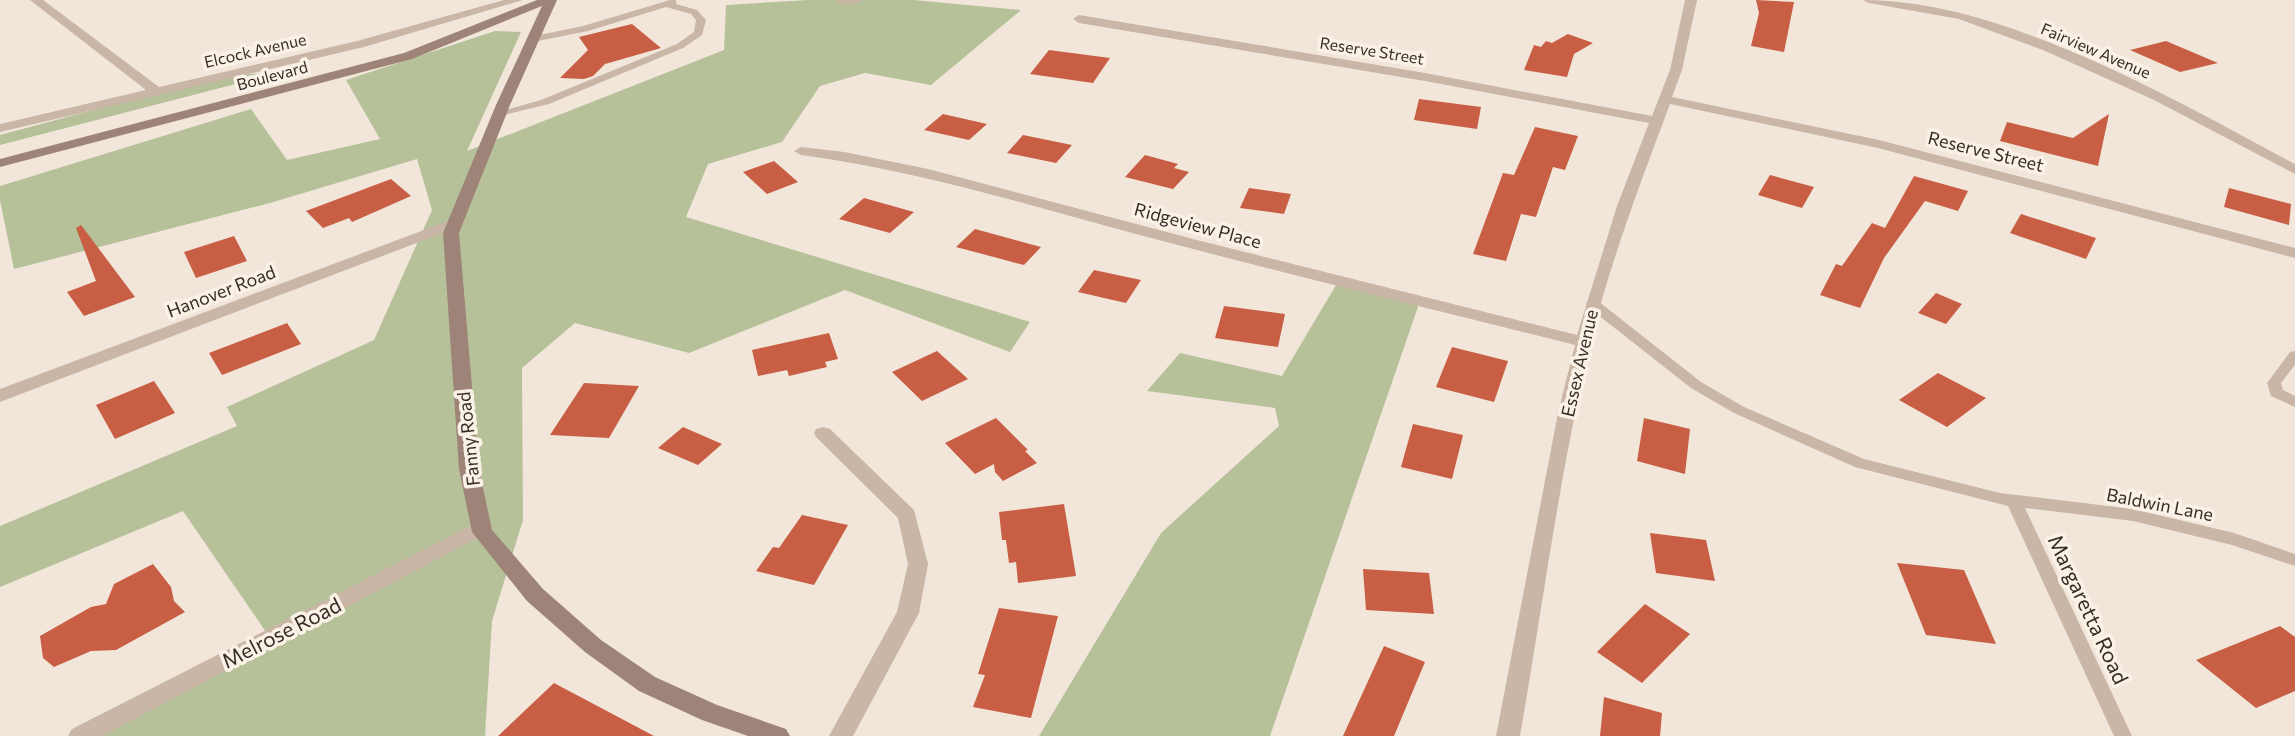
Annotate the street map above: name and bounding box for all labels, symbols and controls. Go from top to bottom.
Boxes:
street label: Fairview Avenue [2038,18,2154,82]
street label: Elcock Avenue [202,29,308,71]
street label: Reserve Street [1318,32,1426,68]
street label: Boulevard [234,56,310,94]
street label: Reserve Street [1926,126,2046,176]
street label: Ridgeview Place [1132,197,1264,253]
street label: Hanover Road [163,260,279,322]
street label: Essex Avenue [1556,307,1602,419]
street label: Fanny Road [452,391,484,487]
street label: Baldwin Lane [2105,483,2215,525]
street label: Margaretta Road [2044,530,2134,688]
street label: Melrose Road [217,591,345,673]

